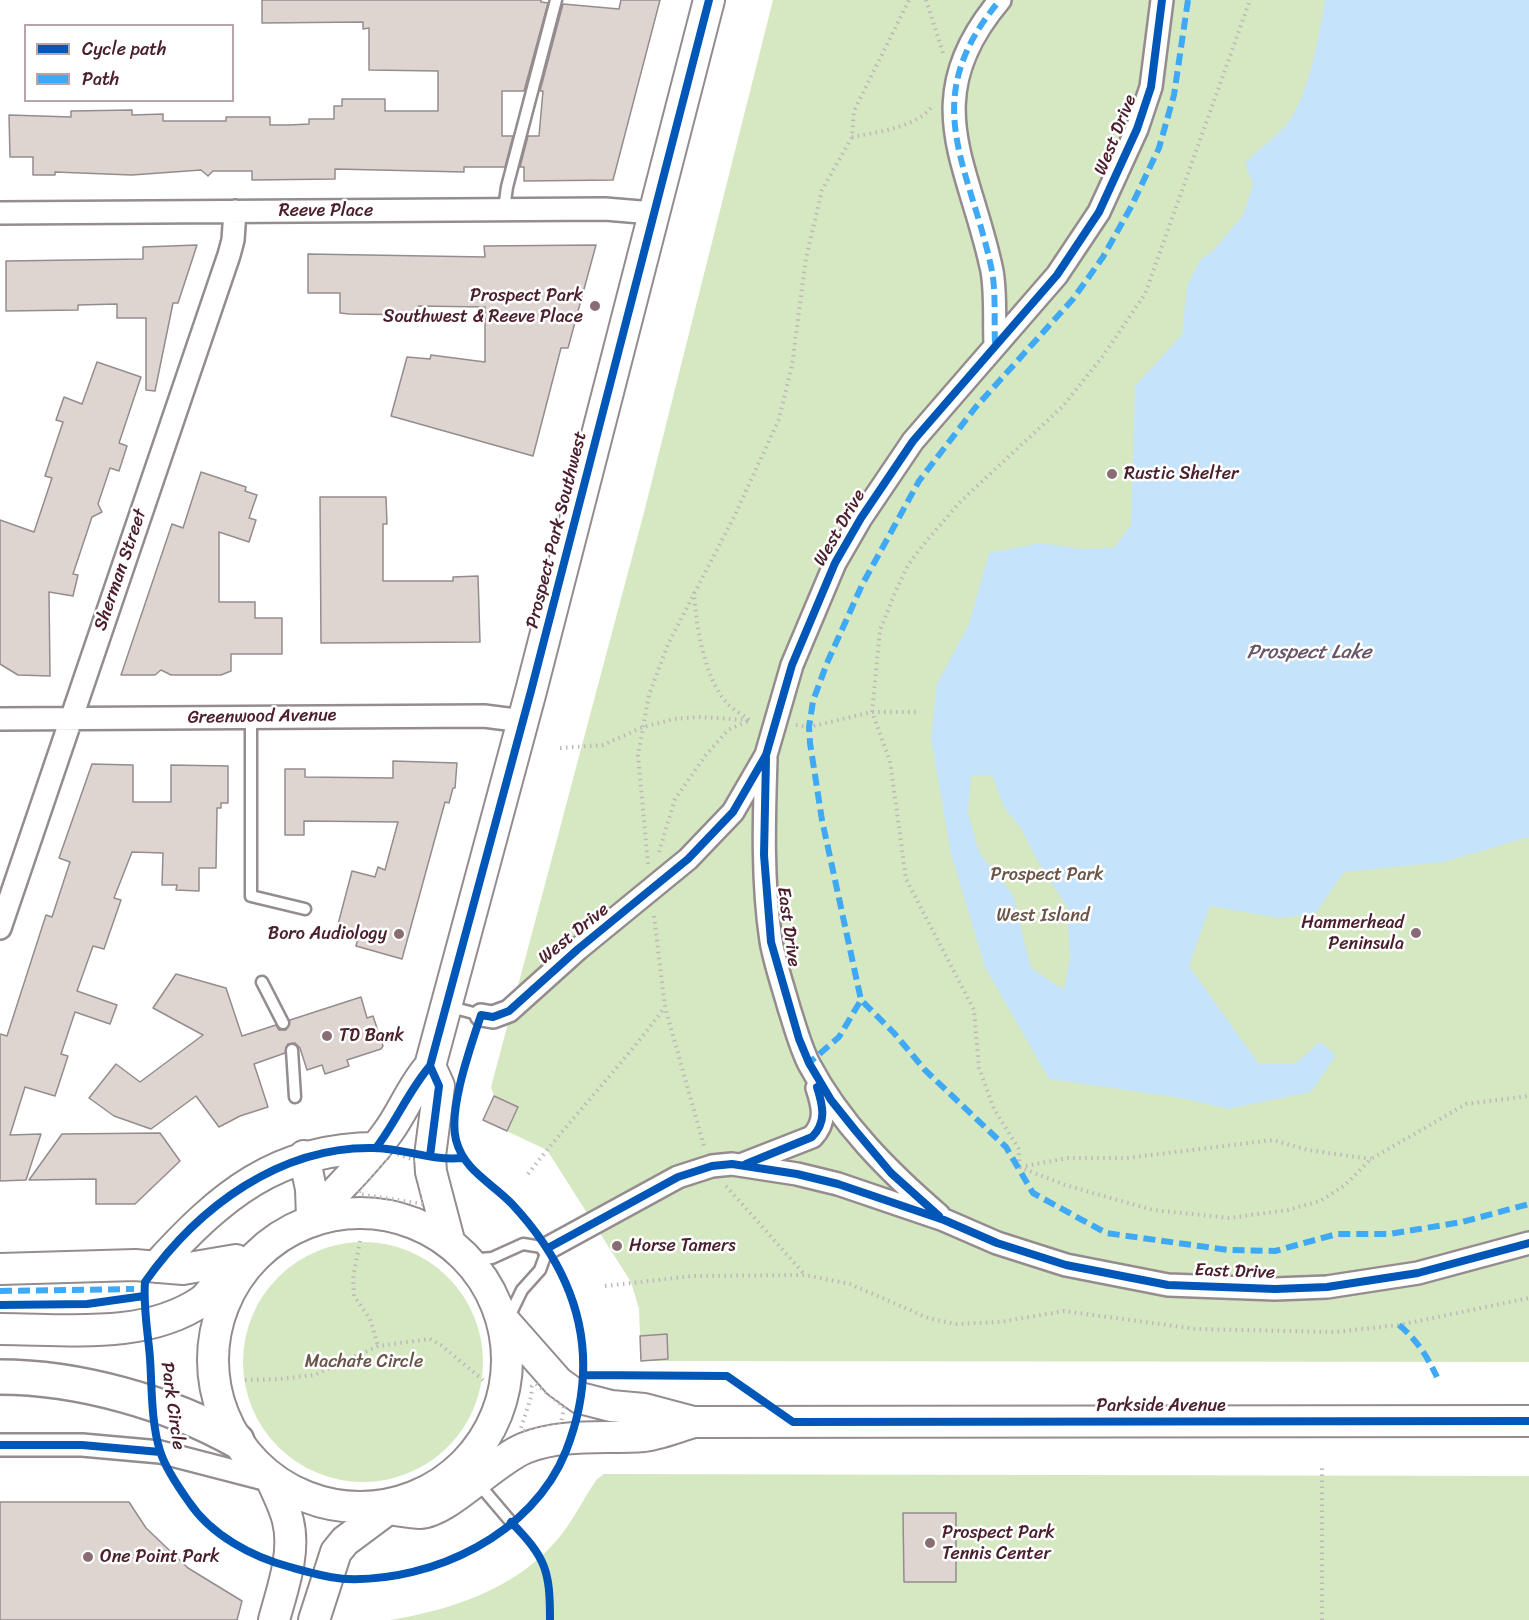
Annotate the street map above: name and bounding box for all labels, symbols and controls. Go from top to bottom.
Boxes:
legend [24,24,234,102]
text: Cycle path [82,33,166,65]
text: Path [82,63,119,95]
street label: West Drive [1090,92,1142,178]
street label: Reeve Place [279,200,373,222]
place label: Prospect Park Southwest & Reeve Place [383,285,583,328]
marker: Prospect Park Southwest & Reeve Place [588,299,602,313]
street label: Prospect Park Southwest [522,429,592,631]
place label: Rustic Shelter [1124,463,1238,485]
marker: Rustic Shelter [1105,467,1119,481]
street label: West Drive [809,486,871,570]
street label: Sherman Street [90,506,152,634]
water label: Prospect Lake [1247,641,1371,665]
street label: Greenwood Avenue [187,705,337,729]
park label: Prospect Park [991,864,1103,886]
street label: East Drive [772,886,804,968]
street label: West Drive [534,899,614,969]
park label: West Island [997,905,1089,927]
place label: Hammerhead Peninsula [1301,912,1404,954]
place label: Boro Audiology [268,923,387,945]
marker: Hammerhead Peninsula [1409,926,1423,940]
marker: Boro Audiology [392,927,406,941]
place label: TD Bank [339,1025,404,1047]
marker: TD Bank [320,1029,334,1043]
place label: Horse Tamers [629,1235,736,1257]
marker: Horse Tamers [610,1239,624,1253]
street label: East Drive [1194,1260,1276,1284]
park label: Machate Circle [305,1351,423,1373]
street label: Park Circle [155,1361,189,1451]
street label: Parkside Avenue [1096,1395,1226,1417]
place label: Prospect Park Tennis Center [942,1522,1055,1564]
marker: Prospect Park Tennis Center [923,1536,937,1550]
place label: One Point Park [100,1546,219,1568]
marker: One Point Park [81,1550,95,1564]

